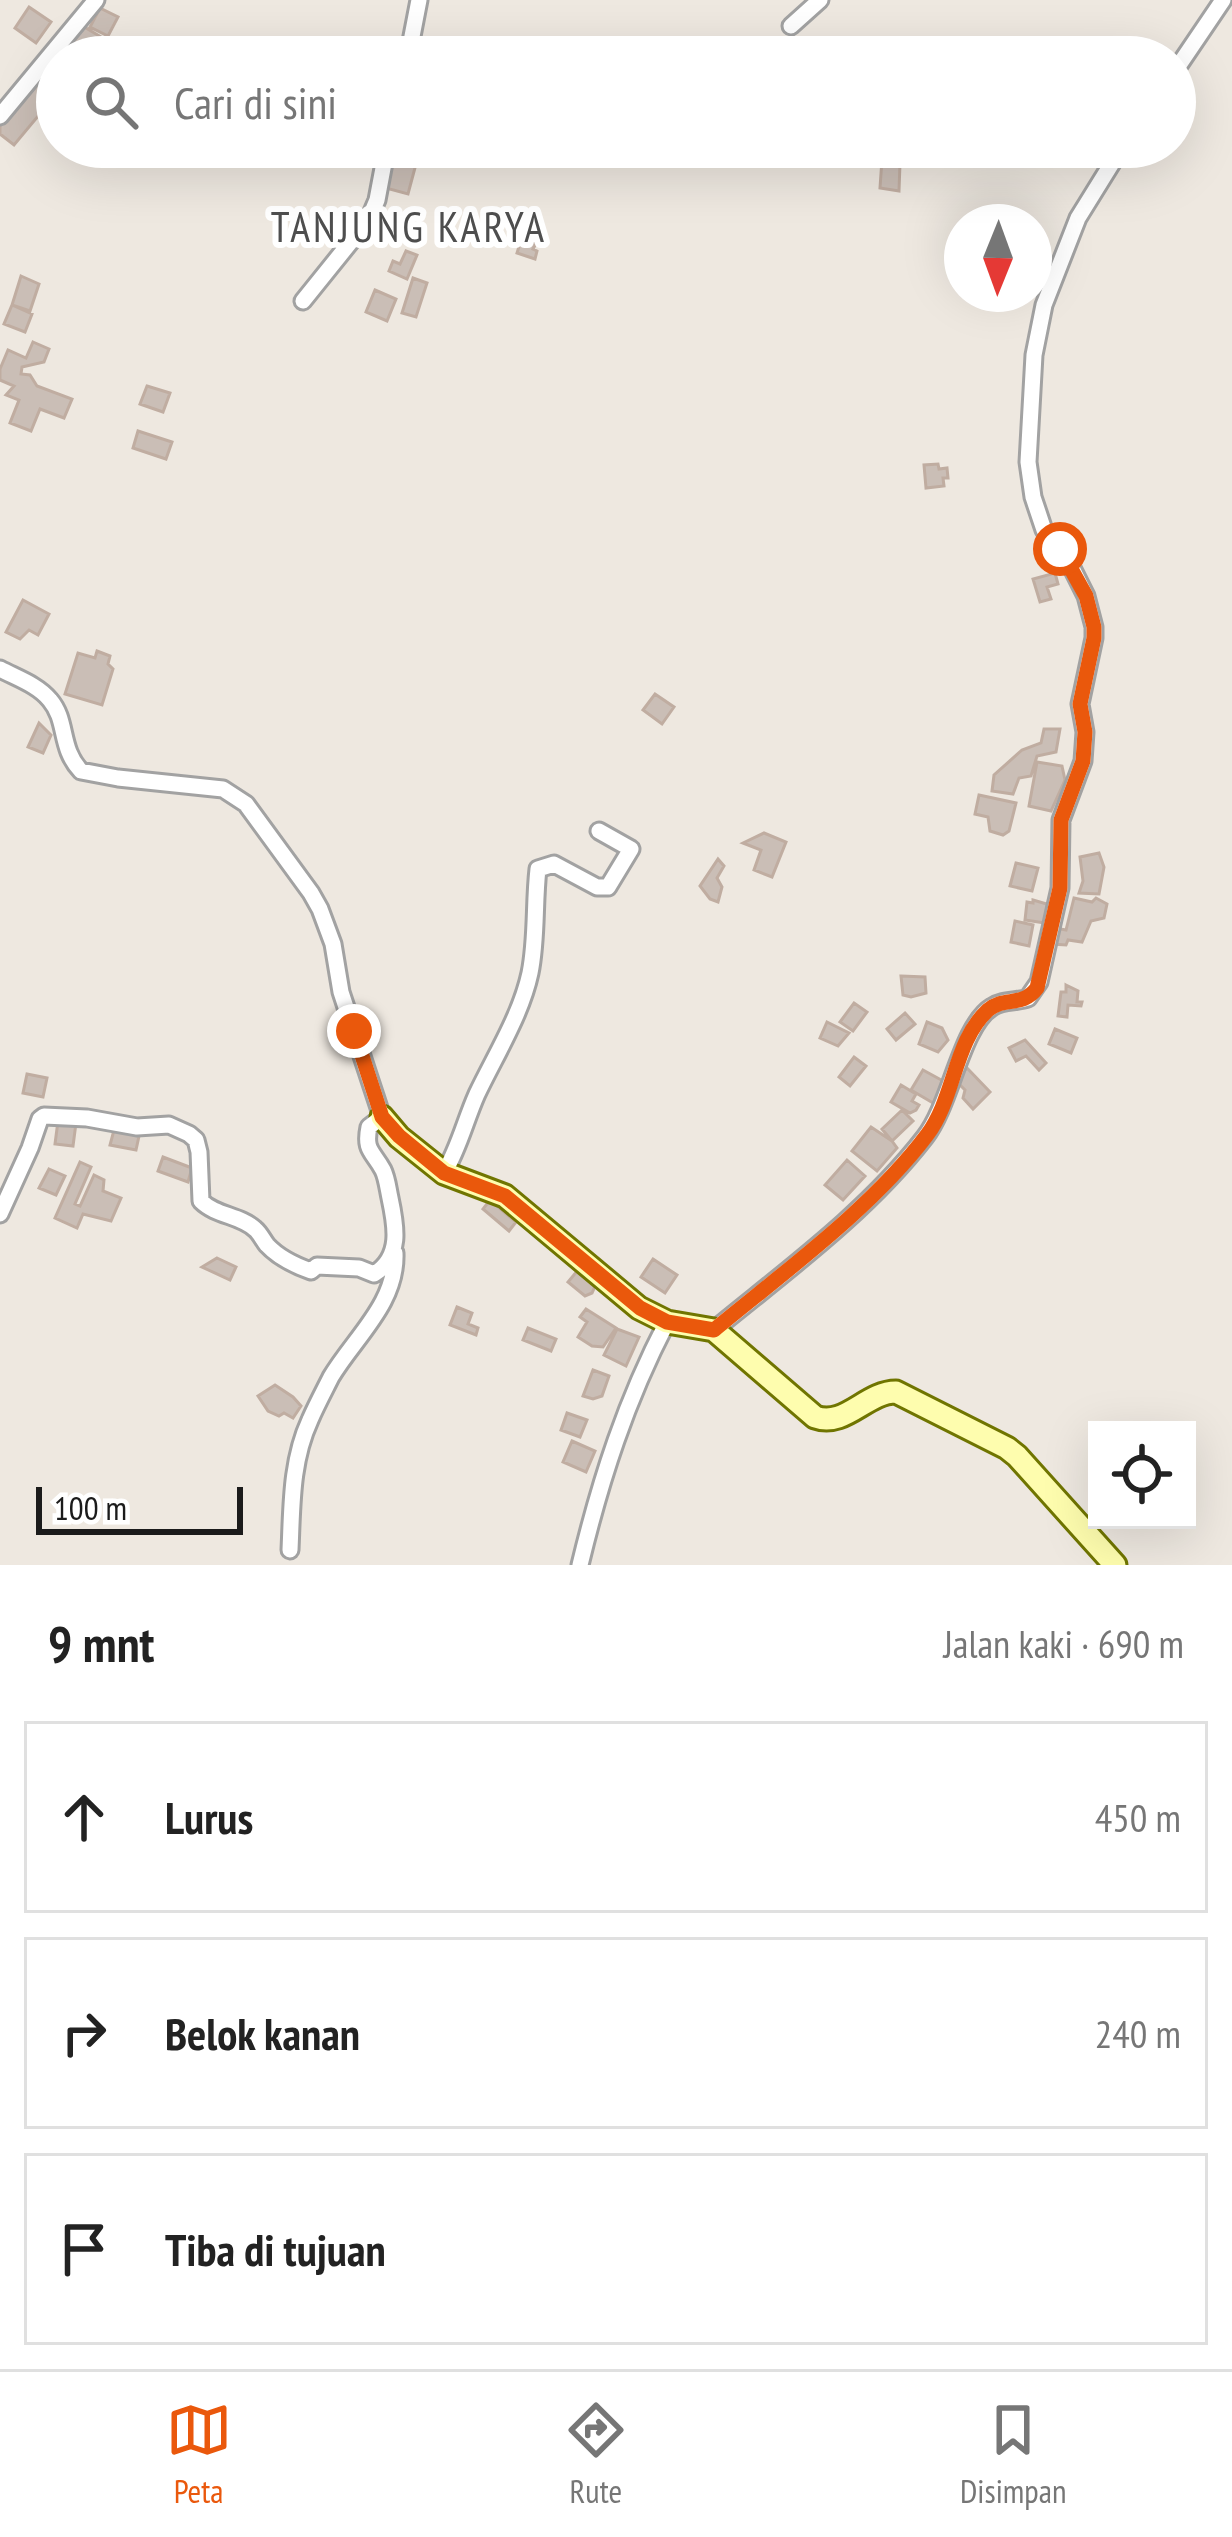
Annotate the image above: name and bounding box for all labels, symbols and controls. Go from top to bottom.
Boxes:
search box [36,36,1196,168]
icon: search [78,69,144,135]
text: Cari di sini [174,73,337,131]
district label: TANJUNG KARYA [271,199,547,254]
north arrow [944,204,1052,312]
route start [1033,522,1087,576]
route end [327,1004,381,1058]
map controls [1088,1421,1196,1529]
button: locate [1088,1421,1196,1529]
scale bar [36,1481,243,1534]
text: 100 m [54,1486,127,1529]
text: 9 mnt [48,1610,154,1676]
text: Jalan kaki · 690 m [943,1618,1184,1669]
icon: ahead [51,1784,117,1850]
text: Lurus [165,1788,253,1846]
text: 450 m [1095,1792,1181,1843]
icon: right [51,2000,117,2066]
text: Belok kanan [165,2004,360,2062]
text: 240 m [1095,2008,1181,2059]
icon: arrive [51,2216,117,2282]
text: Tiba di tujuan [165,2220,386,2278]
tab: Peta [166,2397,232,2512]
tab: Rute [563,2397,629,2512]
tab: Disimpan [960,2397,1066,2512]

